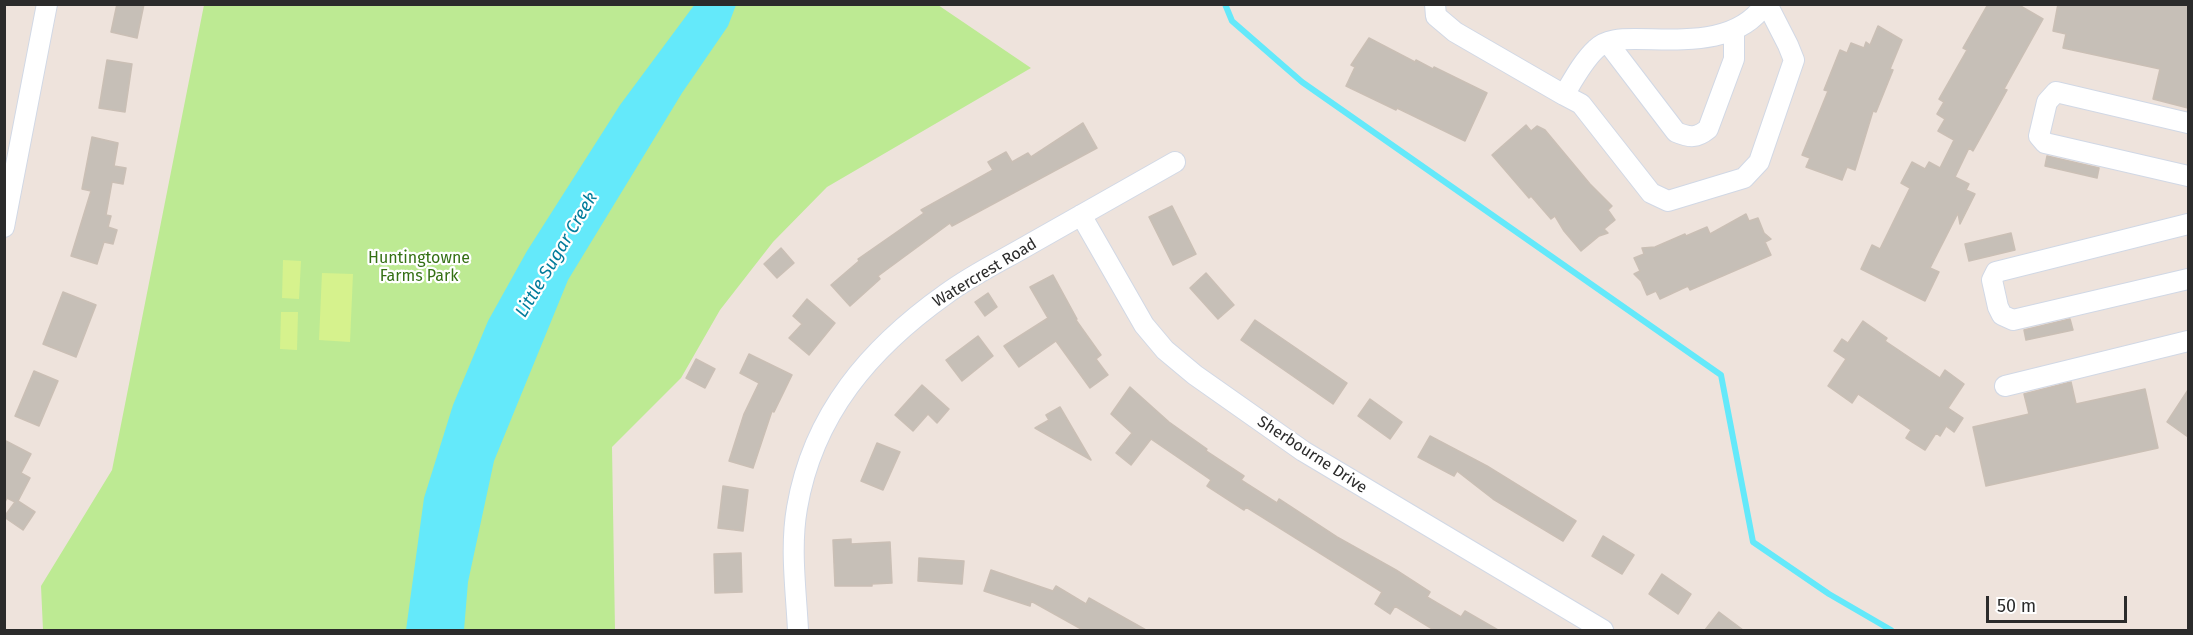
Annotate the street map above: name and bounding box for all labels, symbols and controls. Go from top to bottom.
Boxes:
water label: Little Sugar Creek [511,189,603,321]
street label: Watercrest Road [930,234,1040,312]
park label: Huntingtowne Farms Park [368,249,470,287]
street label: Sherbourne Drive [1253,412,1371,498]
scale bar [1989,584,2130,622]
text: 50 m [1997,595,2036,617]

